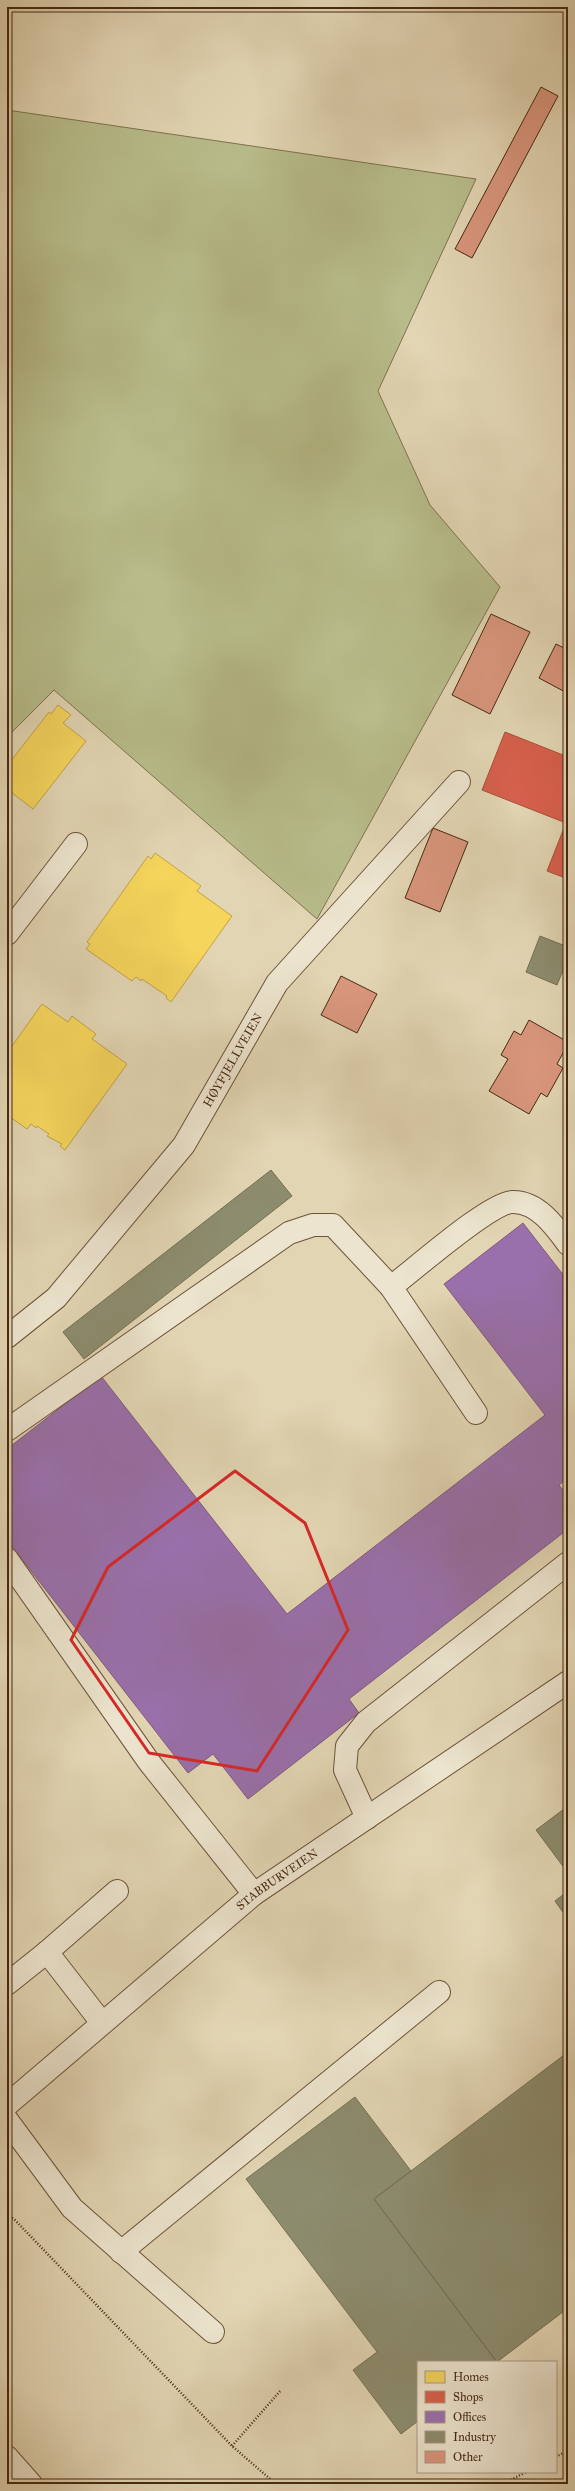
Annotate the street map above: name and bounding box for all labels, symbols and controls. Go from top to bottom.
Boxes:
street label: HØYFJELLVEIEN [200,1011,265,1109]
street label: STABBURVEIEN [233,1846,321,1913]
legend [417,2361,557,2473]
text: Homes [453,2370,489,2384]
text: Shops [453,2390,483,2404]
text: Offices [453,2410,486,2424]
text: Industry [453,2430,496,2444]
text: Other [453,2450,483,2464]

